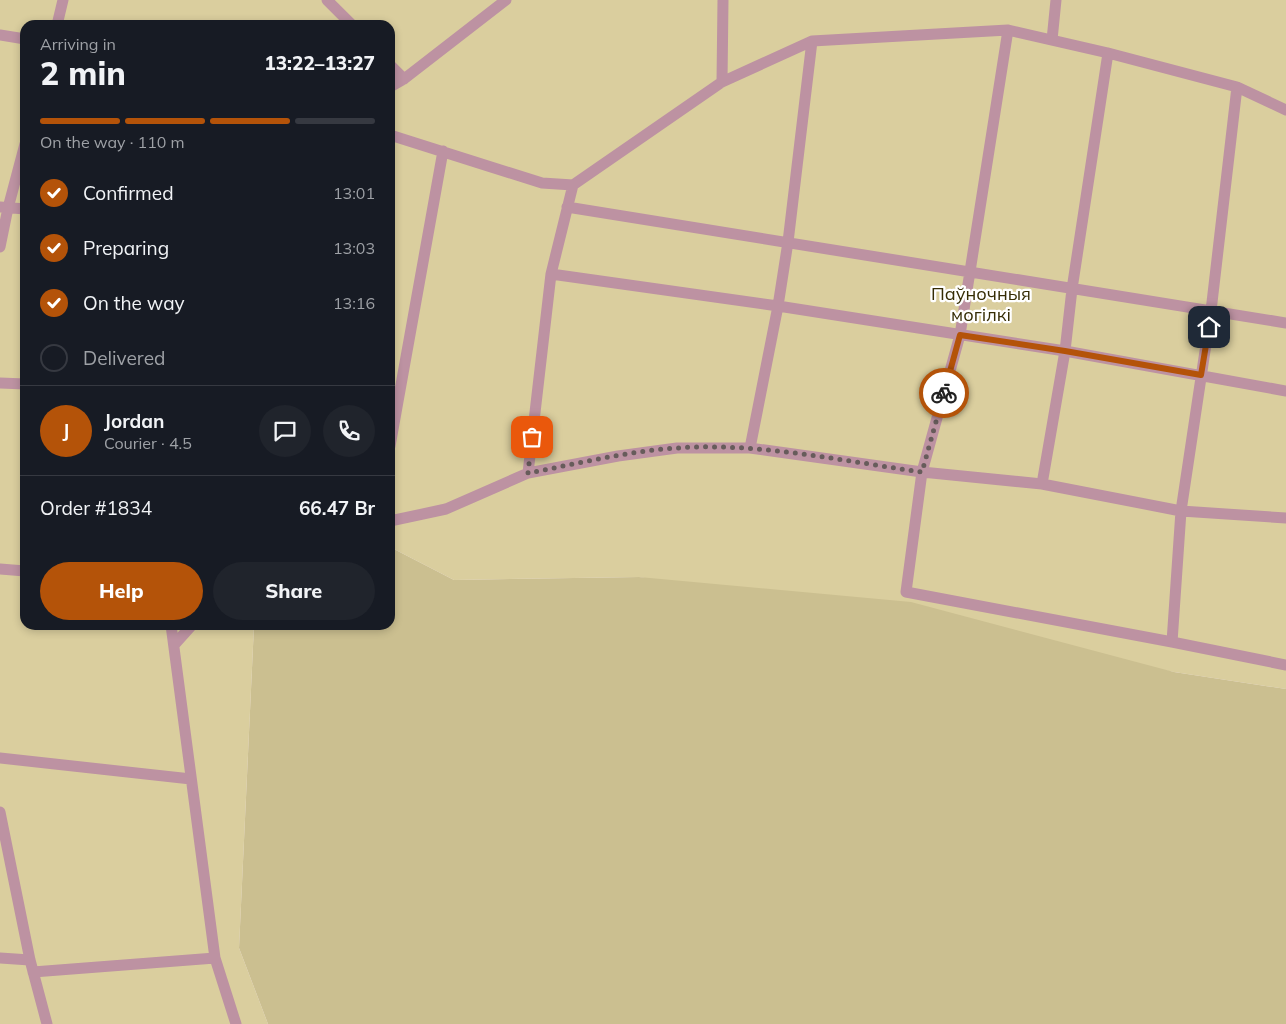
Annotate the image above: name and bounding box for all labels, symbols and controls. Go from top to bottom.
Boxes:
text: Arriving in [40,34,116,54]
text: 13:22–13:27 [264,51,375,75]
text: 2 min [40,53,126,93]
text: On the way · 110 m [40,132,185,152]
icon: check [40,179,68,207]
text: Confirmed [83,181,174,205]
text: 13:01 [333,183,375,203]
icon: check [40,234,68,262]
text: Preparing [83,236,169,260]
text: 13:03 [333,238,375,258]
park label: Паўночныя могілкі [931,282,1031,326]
icon: check [40,289,68,317]
text: On the way [83,291,185,315]
text: 13:16 [333,293,375,313]
pin [1188,306,1230,348]
icon: home [1195,313,1223,341]
text: Delivered [83,346,165,370]
courier [919,368,969,418]
icon: bike [930,379,958,407]
button: chat [259,405,311,457]
button: phone [323,405,375,457]
text: Jordan [104,409,164,433]
pin [511,416,553,458]
text: J [63,419,69,443]
icon: bag [518,423,546,451]
text: Courier · 4.5 [104,433,192,453]
text: Order #1834 [40,496,152,520]
text: 66.47 Br [299,496,375,520]
button: Help [40,562,203,620]
button: Share [213,562,375,620]

